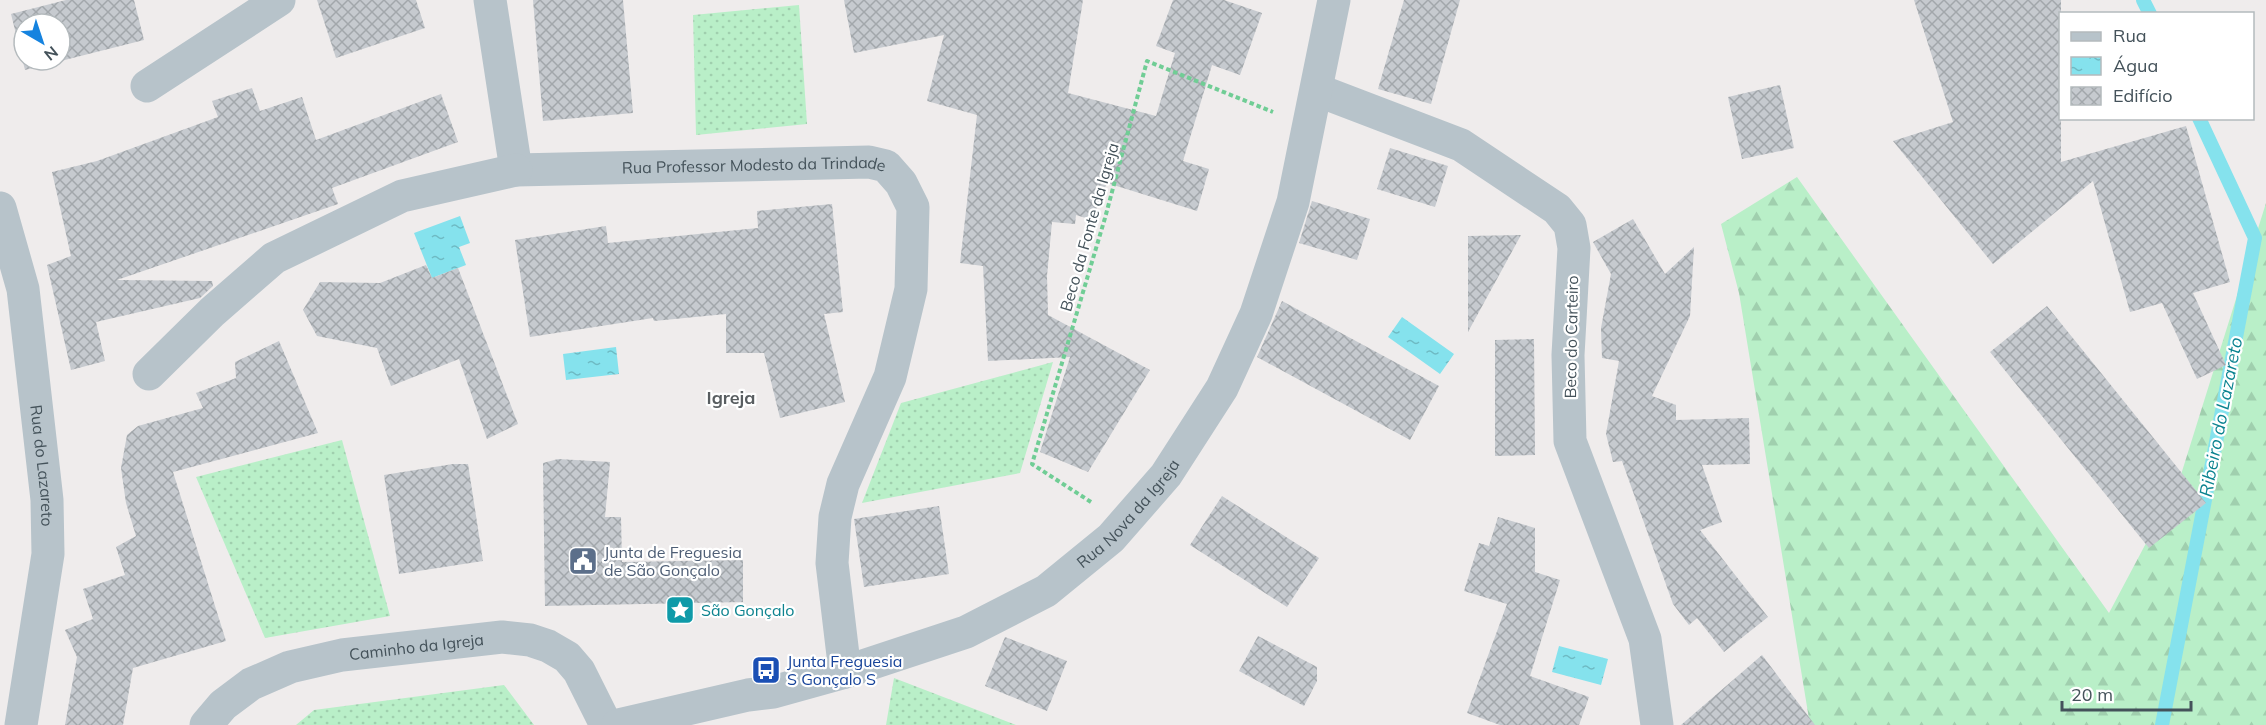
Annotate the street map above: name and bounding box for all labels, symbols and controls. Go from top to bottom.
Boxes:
north arrow [12,12,72,72]
legend [2059,12,2254,120]
text: Rua [2113,24,2147,47]
text: N [40,42,62,65]
text: Água [2113,54,2158,77]
text: Edifício [2113,84,2172,107]
street label: Beco da Fonte da Igreja [1055,140,1123,314]
street label: Rua Professor Modesto da Trindade [622,152,888,178]
street label: Beco do Carteiro [1560,275,1582,399]
water label: Ribeiro do Lazareto [2194,335,2247,499]
district label: Igreja [707,386,755,409]
street label: Rua do Lazareto [26,404,57,527]
street label: Rua Nova da Igreja [1072,455,1184,572]
place label: Junta de Freguesia de São Gonçalo [604,542,742,580]
public building icon: Junta de Freguesia de São Gonçalo [567,545,599,577]
place icon: São Gonçalo [664,594,696,626]
place label: São Gonçalo [701,600,795,620]
street label: Caminho da Igreja [348,629,485,664]
place label: Junta Freguesia S Gonçalo S [787,651,902,689]
bus stop icon: Junta Freguesia S Gonçalo S [750,654,782,686]
scale bar [2062,674,2191,712]
text: 20 m [2071,683,2113,706]

